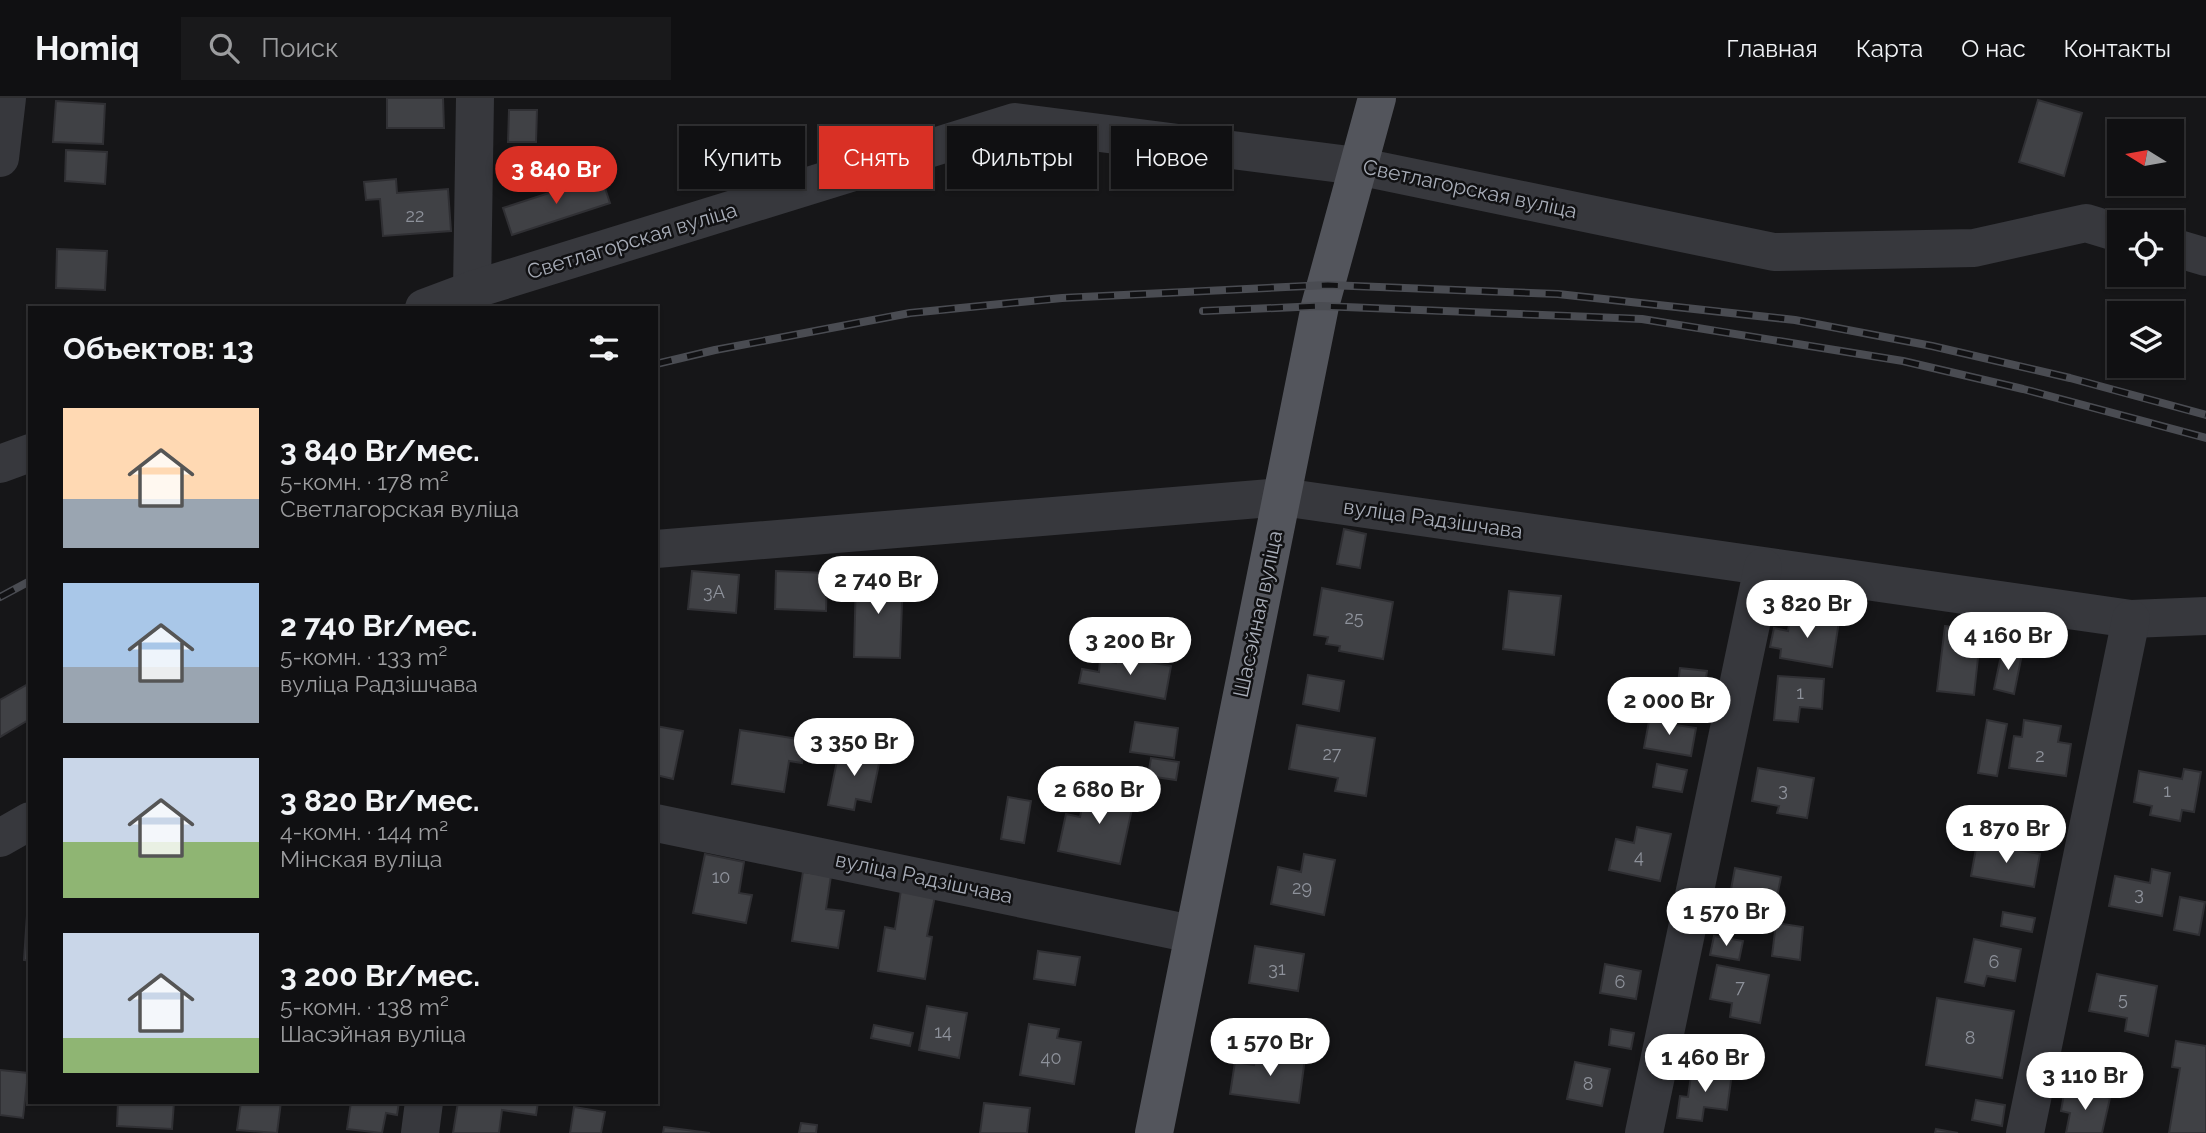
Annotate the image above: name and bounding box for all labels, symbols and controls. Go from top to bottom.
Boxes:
search box [181,17,671,80]
text: Homiq [35,29,139,68]
icon: search [205,29,243,67]
text: Поиск [261,33,339,63]
text: Главная [1726,34,1818,63]
text: Карта [1856,34,1923,63]
text: О нас [1961,34,2026,63]
text: Контакты [2064,34,2171,63]
north arrow [2107,119,2184,196]
map controls [2107,119,2184,378]
chip: Купить [679,126,805,189]
chip: Снять [819,126,933,189]
chip: Фильтры [947,126,1097,189]
chip: Новое [1111,126,1232,189]
pin: 3 840 Br [484,146,628,206]
street label: Светлагорская вуліца [1361,154,1579,223]
text: 3 840 Br [511,155,601,182]
street label: Светлагорская вуліца [524,197,740,284]
house number: 22 [406,205,424,226]
button: locate [2107,210,2184,287]
button: layers [2107,301,2184,378]
icon: filters [585,329,623,367]
text: Объектов: 13 [63,331,254,366]
text: 3 840 Br/мес. [280,433,480,468]
icon: home [119,436,203,520]
text: 5-комн. · 178 m² [280,468,449,495]
street label: вуліца Радзішчава [1342,494,1524,543]
text: Светлагорская вуліца [280,495,519,522]
street label: Шасэйная вуліца [1228,528,1287,700]
pin: 2 740 Br [806,556,950,616]
text: 2 740 Br [834,565,922,592]
pin: 3 820 Br [1735,580,1879,640]
house number: 3А [703,581,725,602]
text: 3 820 Br [1762,589,1852,616]
house number: 25 [1344,607,1364,628]
text: 2 740 Br/мес. [280,608,478,643]
icon: home [119,611,203,695]
pin: 4 160 Br [1936,612,2080,672]
pin: 3 200 Br [1058,618,1202,677]
text: 4 160 Br [1964,621,2052,648]
text: 3 200 Br [1085,626,1175,653]
text: 5-комн. · 133 m² [280,643,447,670]
text: вуліца Радзішчава [280,670,478,697]
pin: 2 000 Br [1597,678,1741,737]
house number: 1 [1796,682,1804,703]
text: 2 000 Br [1624,686,1714,713]
pin: 3 350 Br [782,718,926,778]
text: 3 350 Br [810,727,898,754]
house number: 27 [1322,743,1342,764]
house number: 2 [2035,745,2045,766]
pin: 2 680 Br [1027,766,1171,826]
text: 2 680 Br [1054,775,1144,802]
house number: 3 [1778,779,1788,800]
house number: 1 [2163,780,2171,801]
text: 3 820 Br/мес. [280,783,480,818]
icon: home [119,786,203,870]
pin: 1 870 Br [1934,806,2078,865]
text: 1 870 Br [1962,814,2050,841]
text: 4-комн. · 144 m² [280,818,448,845]
text: Мінская вуліца [280,845,442,872]
house number: 4 [1634,846,1644,867]
street label: вуліца Радзішчава [833,847,1015,909]
house number: 10 [712,866,730,887]
house number: 29 [1292,877,1312,898]
house number: 3 [2134,883,2144,904]
pin: 1 570 Br [1654,888,1798,948]
text: 1 570 Br [1683,897,1769,924]
house number: 6 [1989,951,2000,972]
text: 3 200 Br/мес. [280,958,480,993]
house number: 31 [1268,958,1286,979]
icon: home [119,961,203,1045]
house number: 6 [1615,971,1626,992]
house number: 7 [1735,976,1745,997]
house number: 5 [2118,988,2128,1009]
text: 5-комн. · 138 m² [280,993,449,1020]
pin: 1 570 Br [1198,1018,1342,1078]
text: Шасэйная вуліца [280,1020,466,1047]
house number: 14 [934,1021,952,1042]
text: 1 570 Br [1227,1027,1313,1054]
house number: 8 [1965,1027,1975,1048]
pin: 1 460 Br [1633,1034,1777,1094]
text: 1 460 Br [1661,1043,1749,1070]
house number: 40 [1041,1047,1061,1068]
pin: 3 110 Br [2013,1052,2157,1112]
text: 3 110 Br [2042,1061,2128,1088]
house number: 8 [1583,1073,1593,1094]

